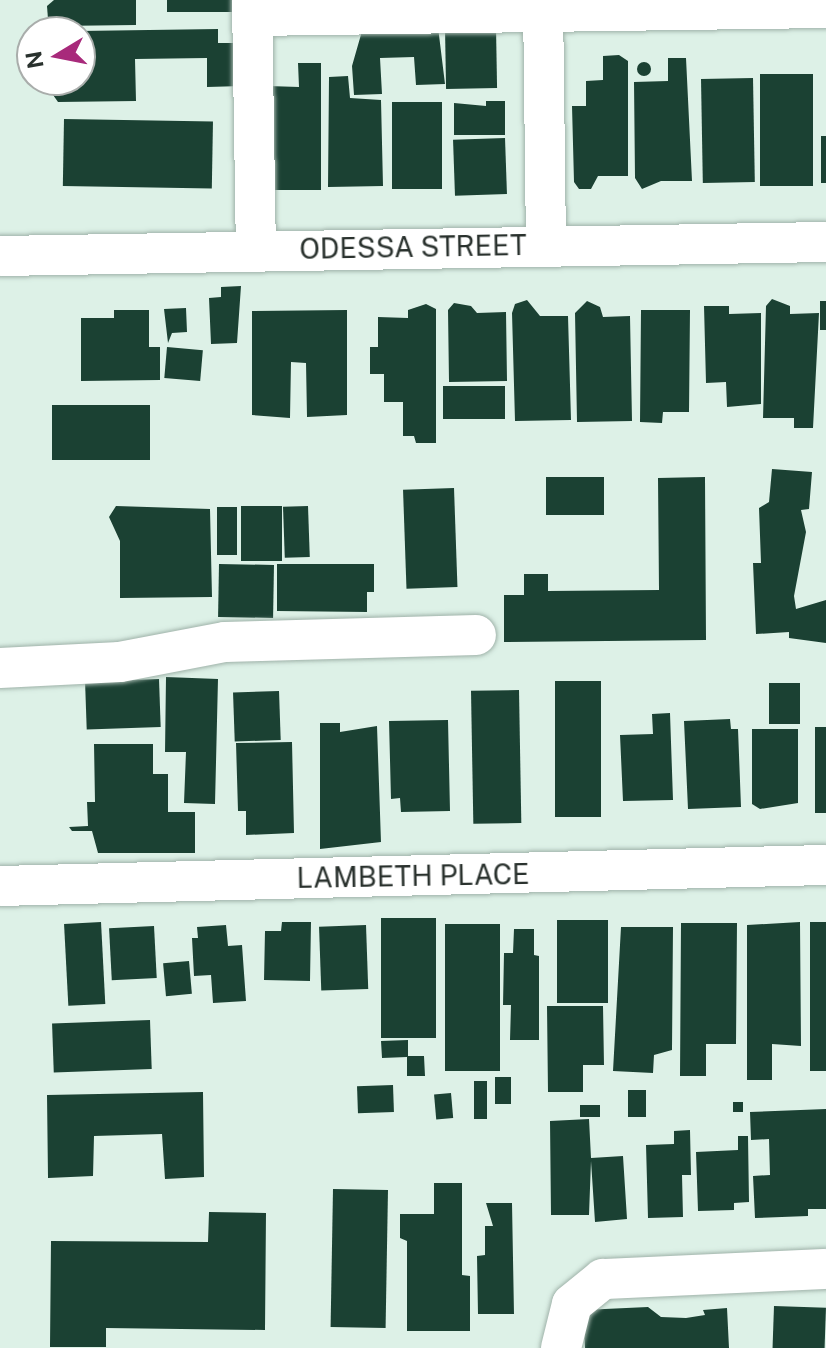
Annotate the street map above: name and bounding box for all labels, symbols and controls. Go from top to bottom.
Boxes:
north arrow [16,16,96,96]
text: N [20,49,49,71]
street label: ODESSA STREET [299,228,527,266]
street label: LAMBETH PLACE [296,857,530,895]

